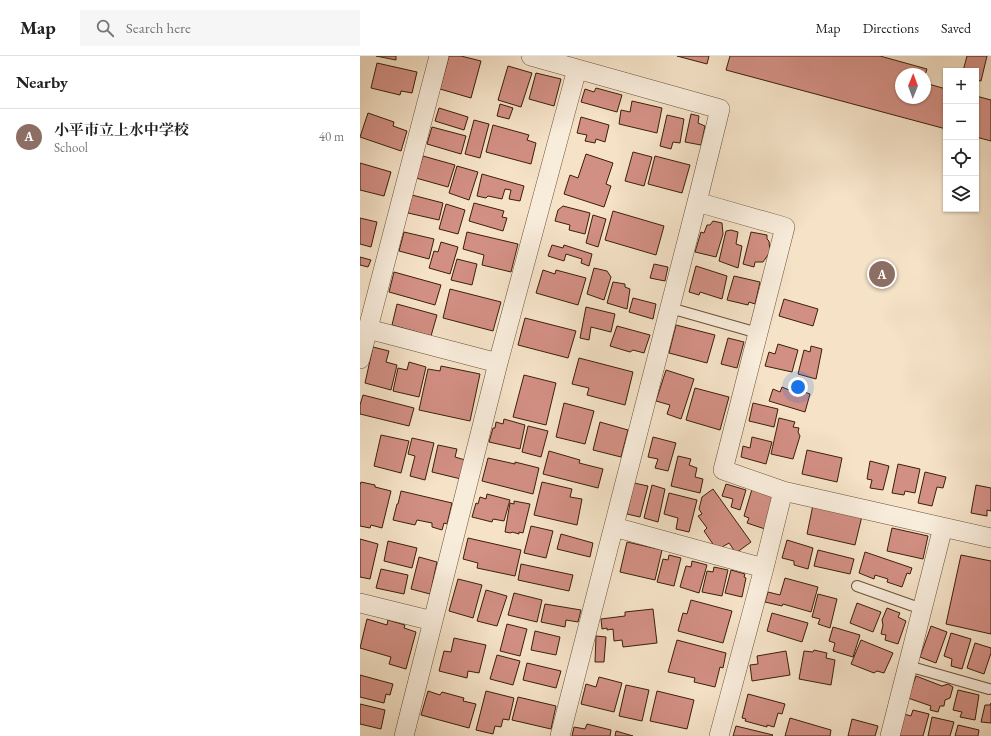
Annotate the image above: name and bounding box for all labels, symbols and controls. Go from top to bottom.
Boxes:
search box [80,10,360,46]
text: Map [20,15,56,40]
icon: search [94,17,116,39]
text: Search here [126,18,191,37]
text: Map [815,19,841,37]
text: Directions [863,19,919,37]
text: Saved [941,19,971,37]
north arrow [895,68,931,104]
map controls [943,68,979,212]
button: + [943,68,979,104]
text: Nearby [16,71,68,93]
button: − [943,104,979,140]
text: 小平市立上水中学校 [54,120,189,139]
text: A [24,128,34,145]
text: 40 m [319,128,344,145]
text: School [54,139,88,156]
button: locate [943,140,979,176]
button: layers [943,176,979,212]
pin: A [869,259,895,289]
your location [788,377,808,397]

